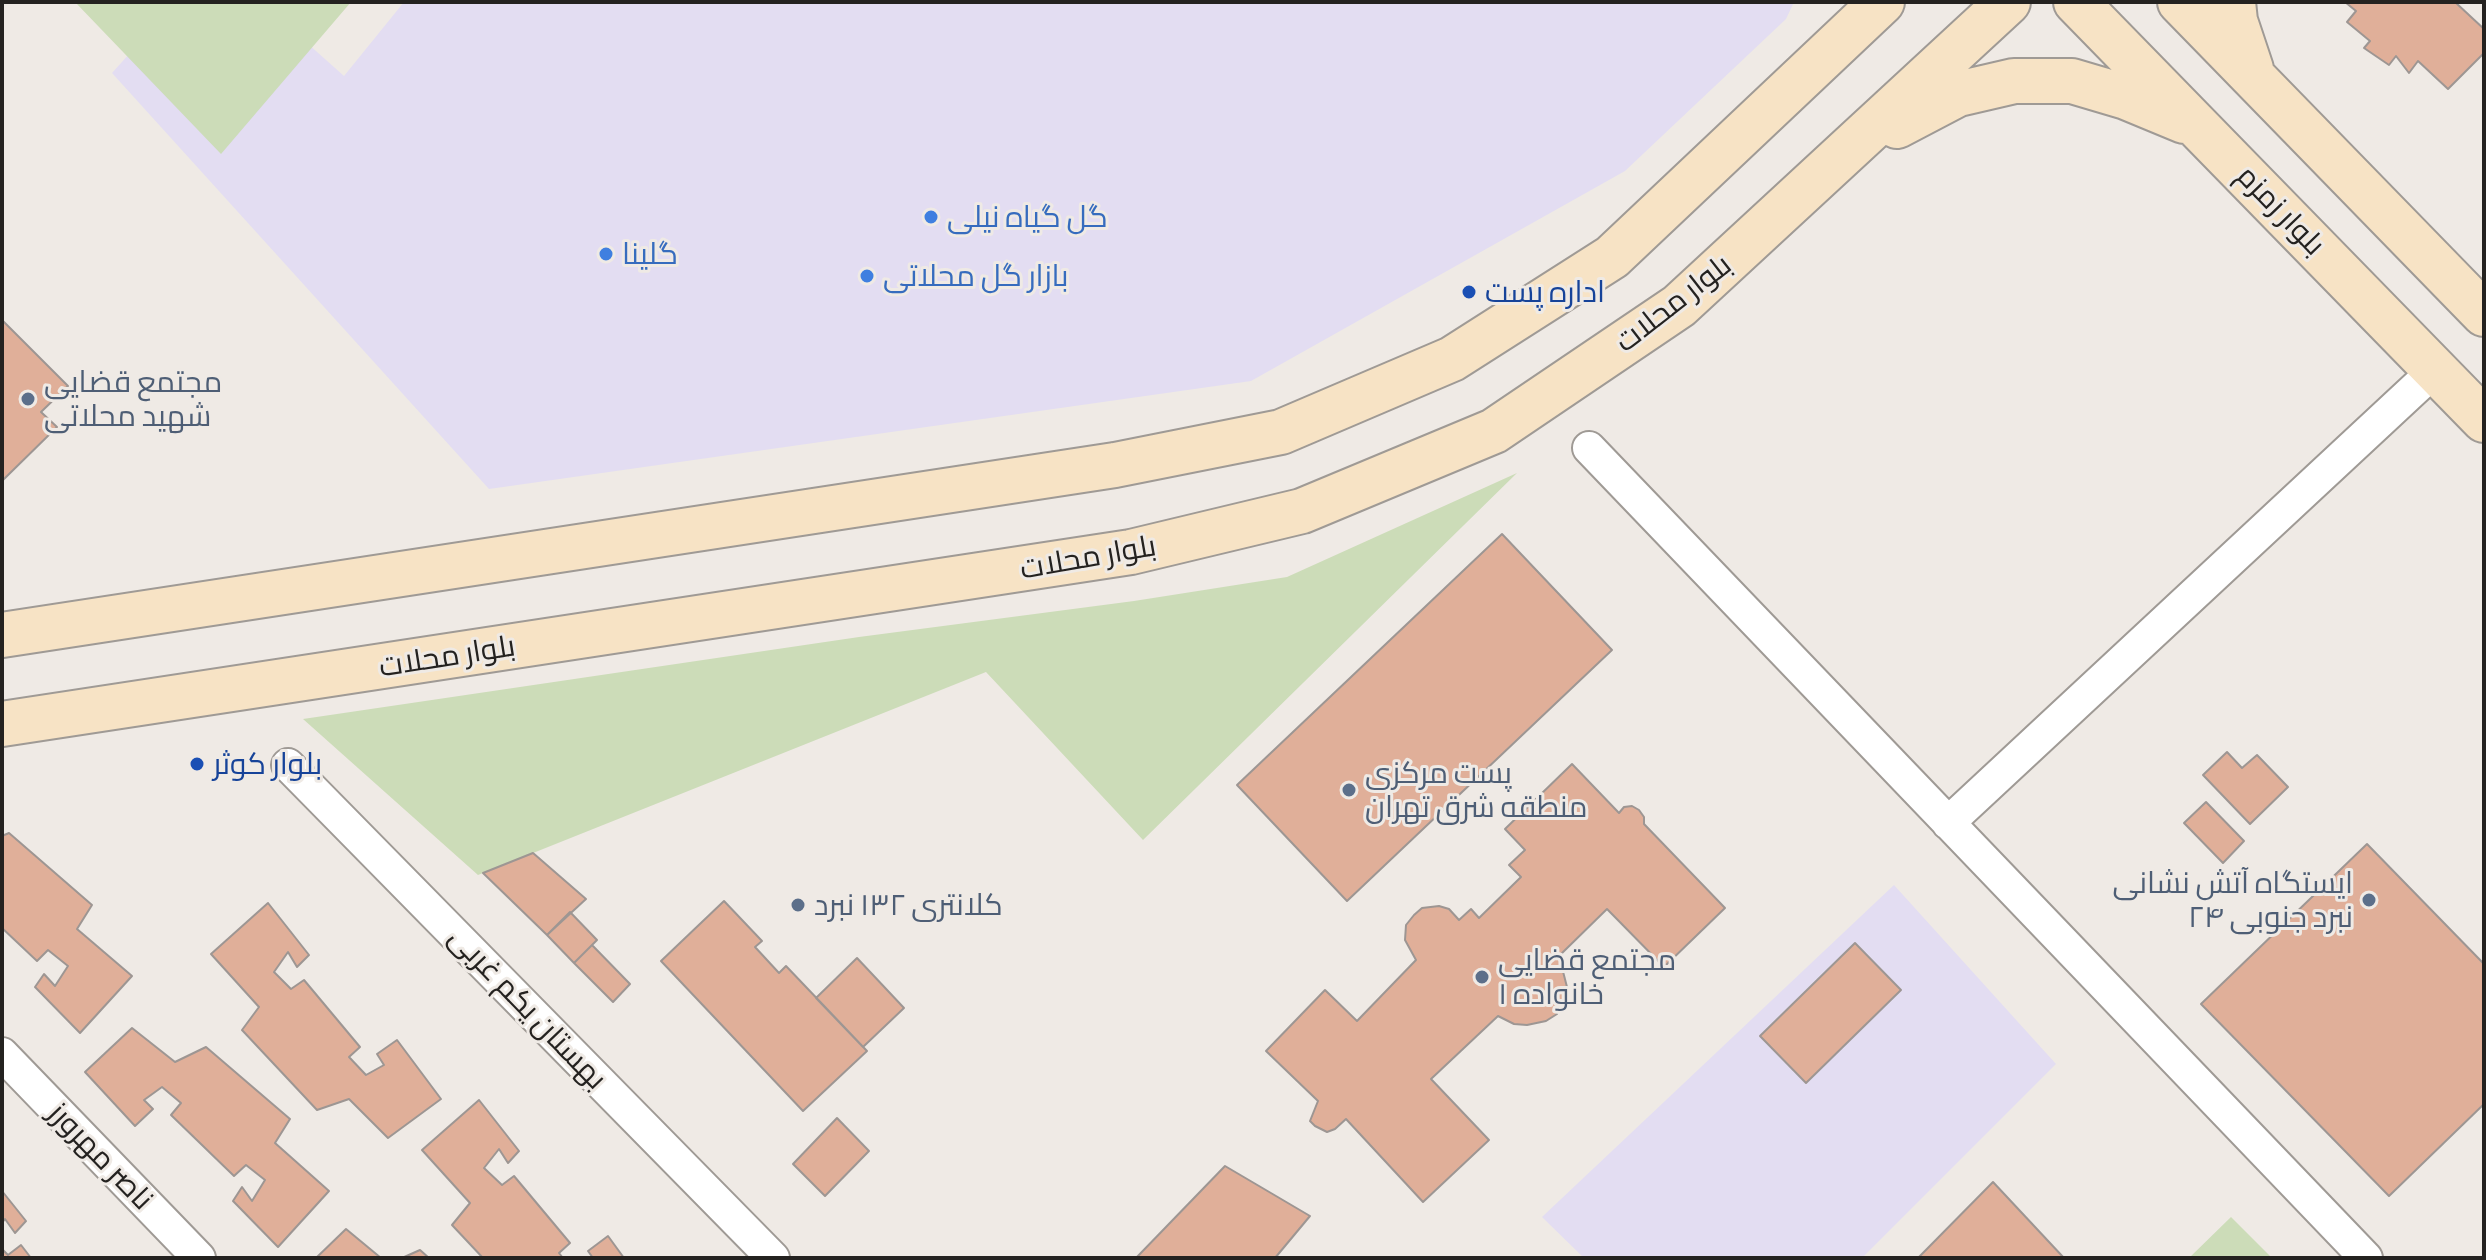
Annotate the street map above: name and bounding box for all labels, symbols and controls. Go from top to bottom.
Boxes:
street label: بلوار زمزم [2229,158,2333,262]
place label: گل گیاه نیلی [947,199,1108,235]
marker: گل گیاه نیلی [922,208,940,226]
place label: گلينا [622,236,678,272]
marker: گلينا [597,245,615,263]
street label: بلوار محلات [1608,247,1738,359]
place label: بازار گل محلاتی [883,258,1068,294]
marker: بازار گل محلاتی [858,267,876,285]
place label: اداره پست [1485,274,1605,310]
marker: اداره پست [1460,283,1478,301]
place label: مجتمع قضایی شهید محلاتی [44,364,222,434]
marker: مجتمع قضایی شهید محلاتی [19,390,37,408]
street label: بلوار محلات [1017,527,1159,587]
street label: بلوار محلات [376,627,518,685]
place label: بلوار کوثر [213,746,322,782]
marker: بلوار کوثر [188,755,206,773]
place label: پست مرکزی منطقه شرق تهران [1365,755,1588,826]
marker: پست مرکزی منطقه شرق تهران [1340,781,1358,799]
place label: ایستگاه آتش نشانی ۲۴ نبرد جنوبی [2113,865,2353,936]
place label: کلانتری ۱۳۲ نبرد [814,887,1003,923]
marker: ایستگاه آتش نشانی ۲۴ نبرد جنوبی [2360,891,2378,909]
marker: کلانتری ۱۳۲ نبرد [789,896,807,914]
street label: بهستان یکم غربی [442,919,614,1097]
place label: مجتمع قضایی خانواده ۱ [1498,942,1676,1012]
marker: مجتمع قضایی خانواده ۱ [1473,968,1491,986]
street label: ناصر مهرورز [41,1095,161,1217]

